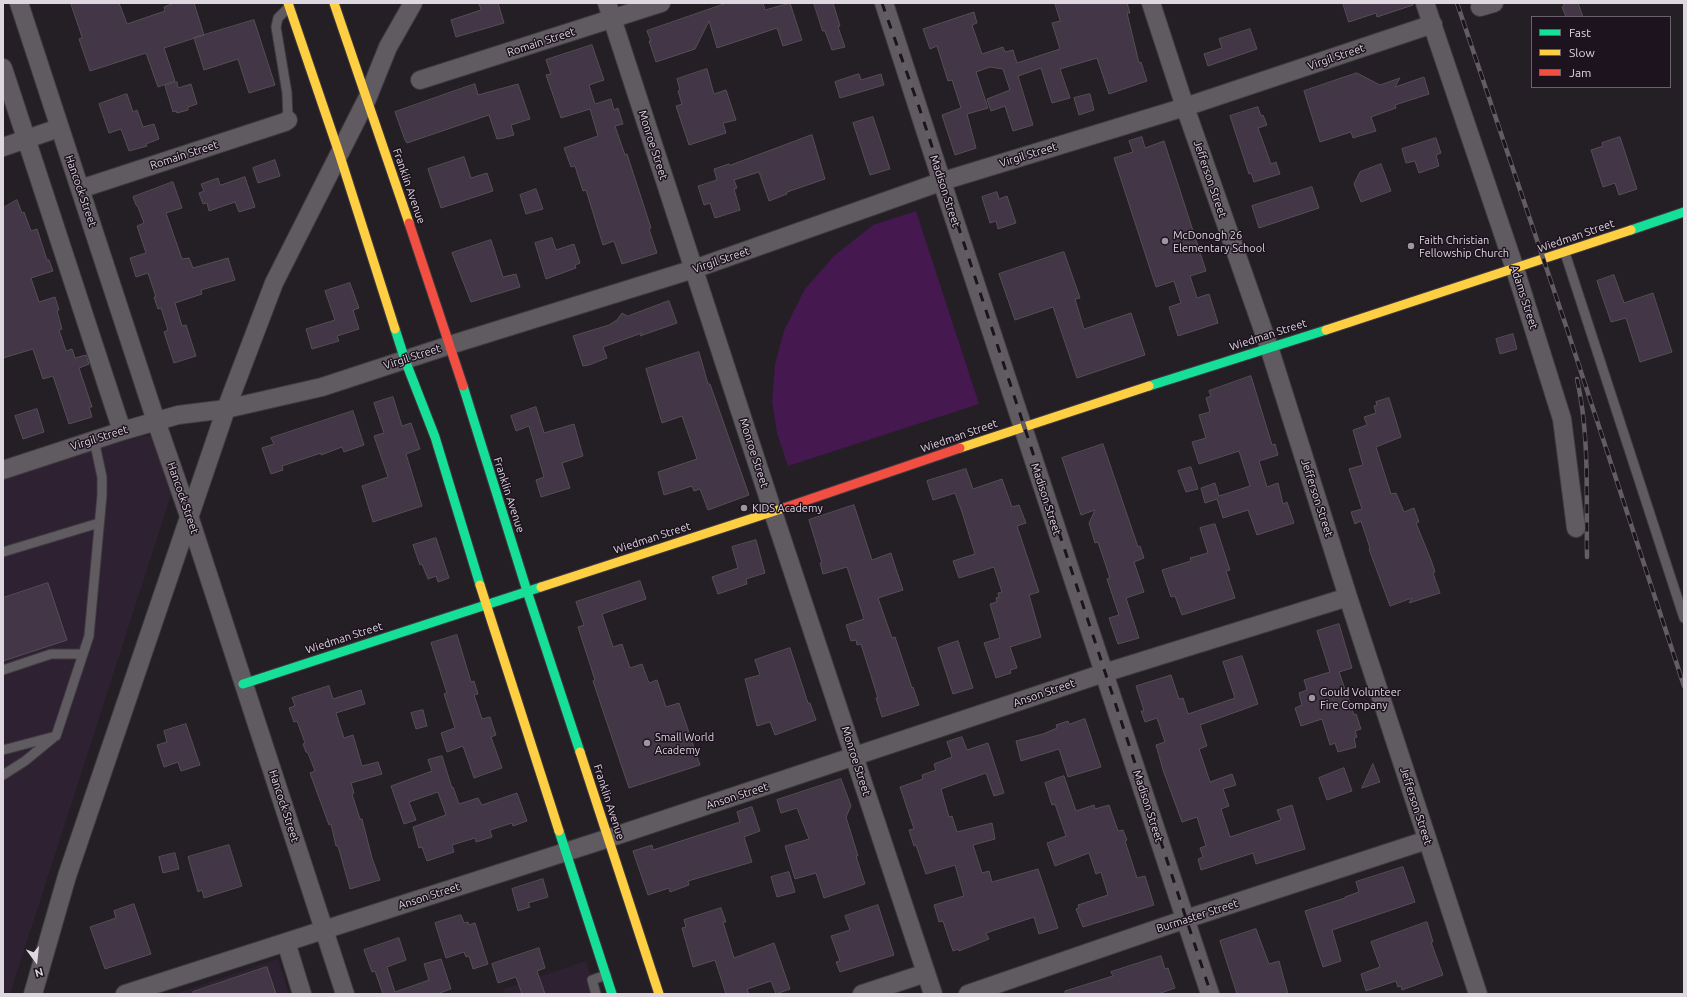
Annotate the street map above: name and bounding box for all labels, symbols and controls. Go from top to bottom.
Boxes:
legend [1531,16,1671,88]
street label: Romain Street [505,25,577,59]
text: Fast [1569,26,1591,39]
street label: Virgil Street [1306,41,1366,73]
text: Slow [1569,46,1595,59]
text: Jam [1569,66,1591,79]
street label: Monroe Street [636,109,670,181]
street label: Romain Street [148,138,220,172]
street label: Jefferson Street [1191,139,1229,219]
street label: Virgil Street [998,140,1058,170]
street label: Franklin Avenue [390,147,428,225]
street label: Hancock Street [63,153,99,229]
street label: Madison Street [927,153,963,229]
street label: Wiedman Street [1536,217,1616,255]
place label: McDonogh 26 Elementary School [1173,228,1265,254]
place label: Faith Christian Fellowship Church [1419,233,1509,259]
marker: McDonogh 26 Elementary School [1160,236,1170,246]
marker: Faith Christian Fellowship Church [1406,241,1416,251]
street label: Virgil Street [691,244,751,276]
street label: Adams Street [1507,263,1541,331]
street label: Wiedman Street [1228,316,1308,354]
street label: Virgil Street [382,342,442,372]
street label: Monroe Street [737,417,771,489]
street label: Wiedman Street [919,417,999,455]
street label: Virgil Street [69,423,129,453]
street label: Franklin Avenue [491,456,527,534]
street label: Jefferson Street [1298,458,1336,538]
street label: Hancock Street [165,460,201,536]
street label: Madison Street [1028,461,1064,537]
place label: KIDS Academy [752,501,823,515]
marker: KIDS Academy [739,503,749,513]
street label: Wiedman Street [612,519,692,557]
street label: Wiedman Street [304,619,384,657]
street label: Anson Street [1012,676,1076,710]
place label: Gould Volunteer Fire Company [1320,685,1401,711]
marker: Gould Volunteer Fire Company [1307,693,1317,703]
street label: Monroe Street [839,725,873,797]
place label: Small World Academy [655,730,714,756]
marker: Small World Academy [642,738,652,748]
street label: Franklin Avenue [591,763,627,841]
street label: Jefferson Street [1397,766,1435,846]
street label: Hancock Street [266,768,302,844]
street label: Madison Street [1130,768,1166,844]
street label: Anson Street [704,780,770,812]
street label: Anson Street [396,880,462,912]
street label: Burmaster Street [1154,897,1240,935]
north arrow [16,941,56,981]
text: N [34,966,45,979]

